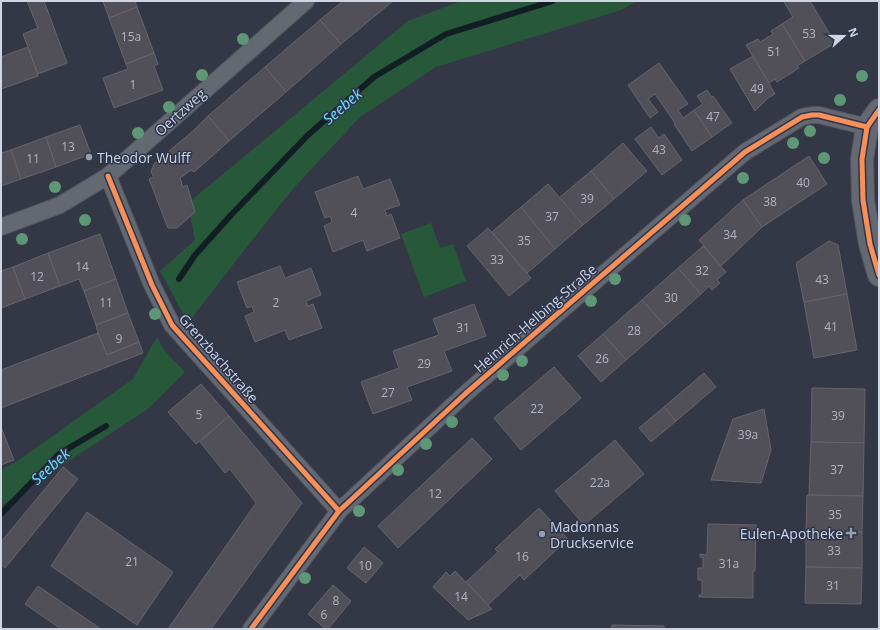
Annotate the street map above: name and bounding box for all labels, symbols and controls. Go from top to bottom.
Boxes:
north arrow [824,16,864,56]
house number: 53 [802,25,816,42]
text: N [845,25,862,39]
house number: 15a [121,28,141,45]
house number: 51 [767,43,781,60]
house number: 1 [130,76,136,93]
house number: 49 [750,80,764,97]
water label: Seebek [318,83,366,129]
street label: Oertzweg [150,84,210,140]
house number: 47 [706,108,720,125]
house number: 13 [61,138,75,155]
house number: 43 [652,141,666,158]
place label: Theodor Wulff [97,148,192,167]
house number: 11 [26,150,40,167]
marker: Theodor Wulff [84,152,94,162]
house number: 40 [796,174,810,191]
house number: 39 [580,190,594,207]
house number: 38 [763,193,777,210]
house number: 4 [351,204,358,221]
house number: 37 [545,208,559,225]
house number: 34 [723,226,737,243]
house number: 35 [517,232,531,249]
house number: 33 [490,251,504,268]
house number: 14 [75,258,89,275]
street label: Heinrich-Helbing-Straße [470,259,600,377]
house number: 32 [695,262,709,279]
house number: 12 [30,268,44,285]
house number: 43 [815,271,829,288]
house number: 30 [664,289,678,306]
house number: 11 [99,294,113,311]
house number: 2 [273,294,280,311]
street label: Grenzbachstraße [175,309,263,407]
house number: 41 [824,318,838,335]
house number: 31 [456,319,470,336]
house number: 28 [627,322,641,339]
house number: 9 [116,330,123,347]
house number: 26 [595,350,609,367]
house number: 29 [417,355,431,372]
house number: 27 [381,384,395,401]
house number: 22 [530,400,544,417]
house number: 5 [196,406,203,423]
house number: 39 [831,407,845,424]
house number: 39a [738,426,758,443]
water label: Seebek [26,443,74,489]
house number: 37 [830,461,844,478]
house number: 22a [590,474,610,491]
house number: 12 [428,485,442,502]
house number: 35 [828,506,842,523]
place label: Madonnas Druckservice [550,517,634,552]
place label: Eulen-Apotheke [740,524,843,543]
marker: Eulen-Apotheke [846,528,856,538]
marker: Madonnas Druckservice [537,529,547,539]
house number: 33 [827,542,841,559]
house number: 16 [515,548,529,565]
house number: 21 [125,553,139,570]
house number: 31a [719,555,739,572]
house number: 10 [358,557,372,574]
house number: 31 [826,577,840,594]
house number: 14 [454,588,468,605]
house number: 8 [333,592,340,609]
house number: 6 [321,606,328,623]

